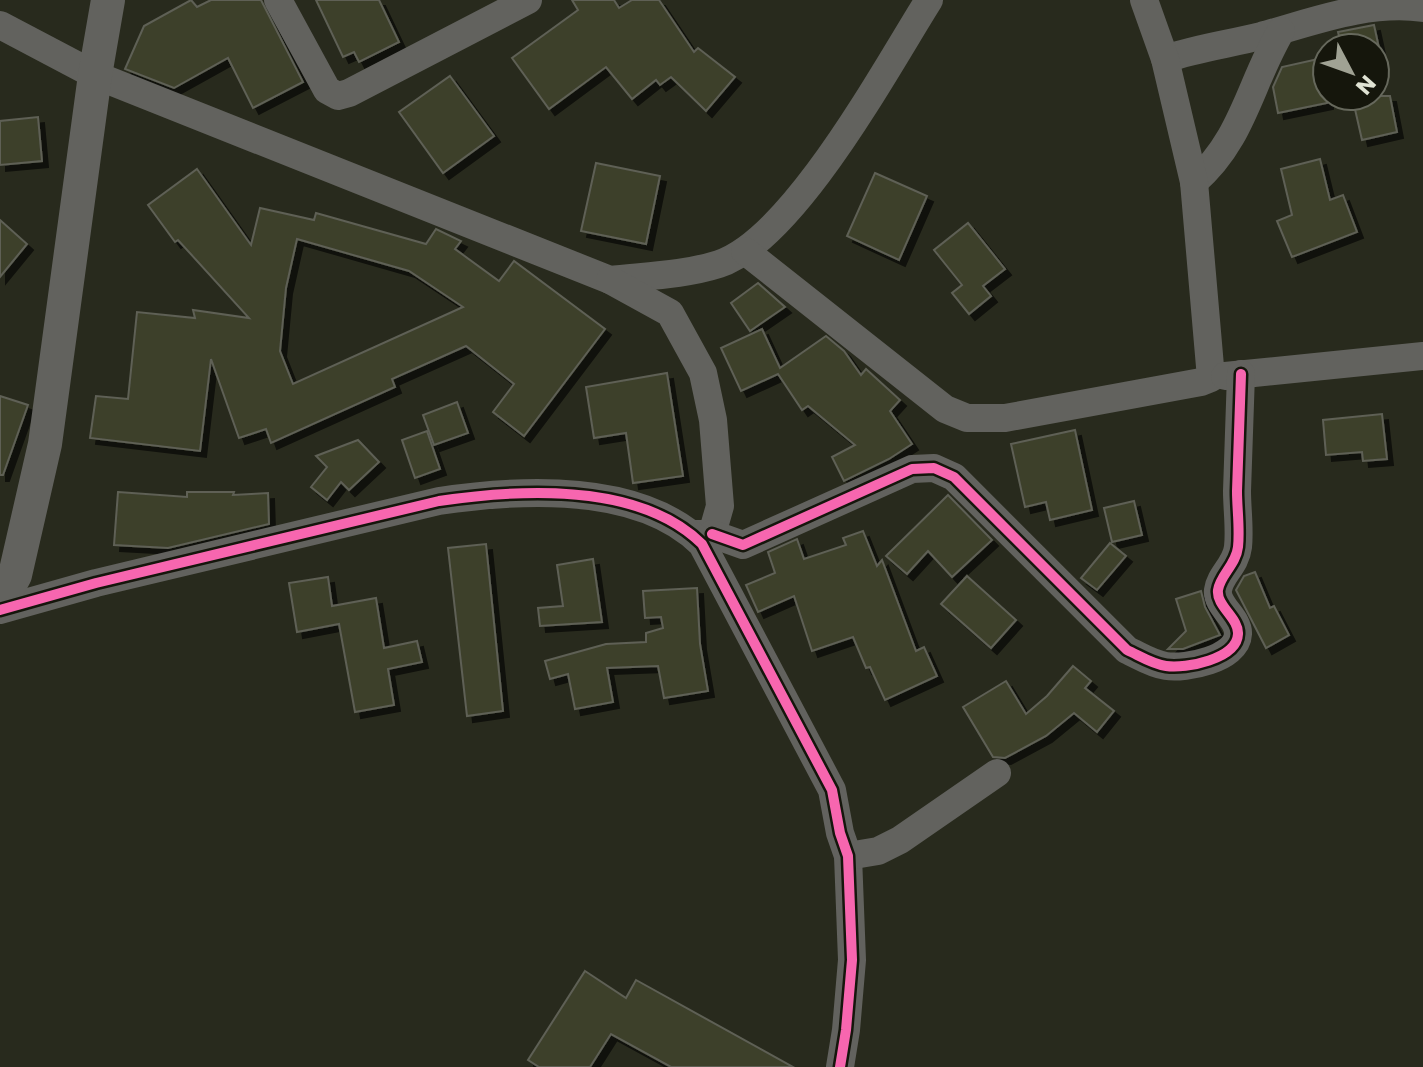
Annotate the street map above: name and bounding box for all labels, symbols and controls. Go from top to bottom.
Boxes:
north arrow [1311,32,1391,112]
text: N [1349,68,1383,101]

